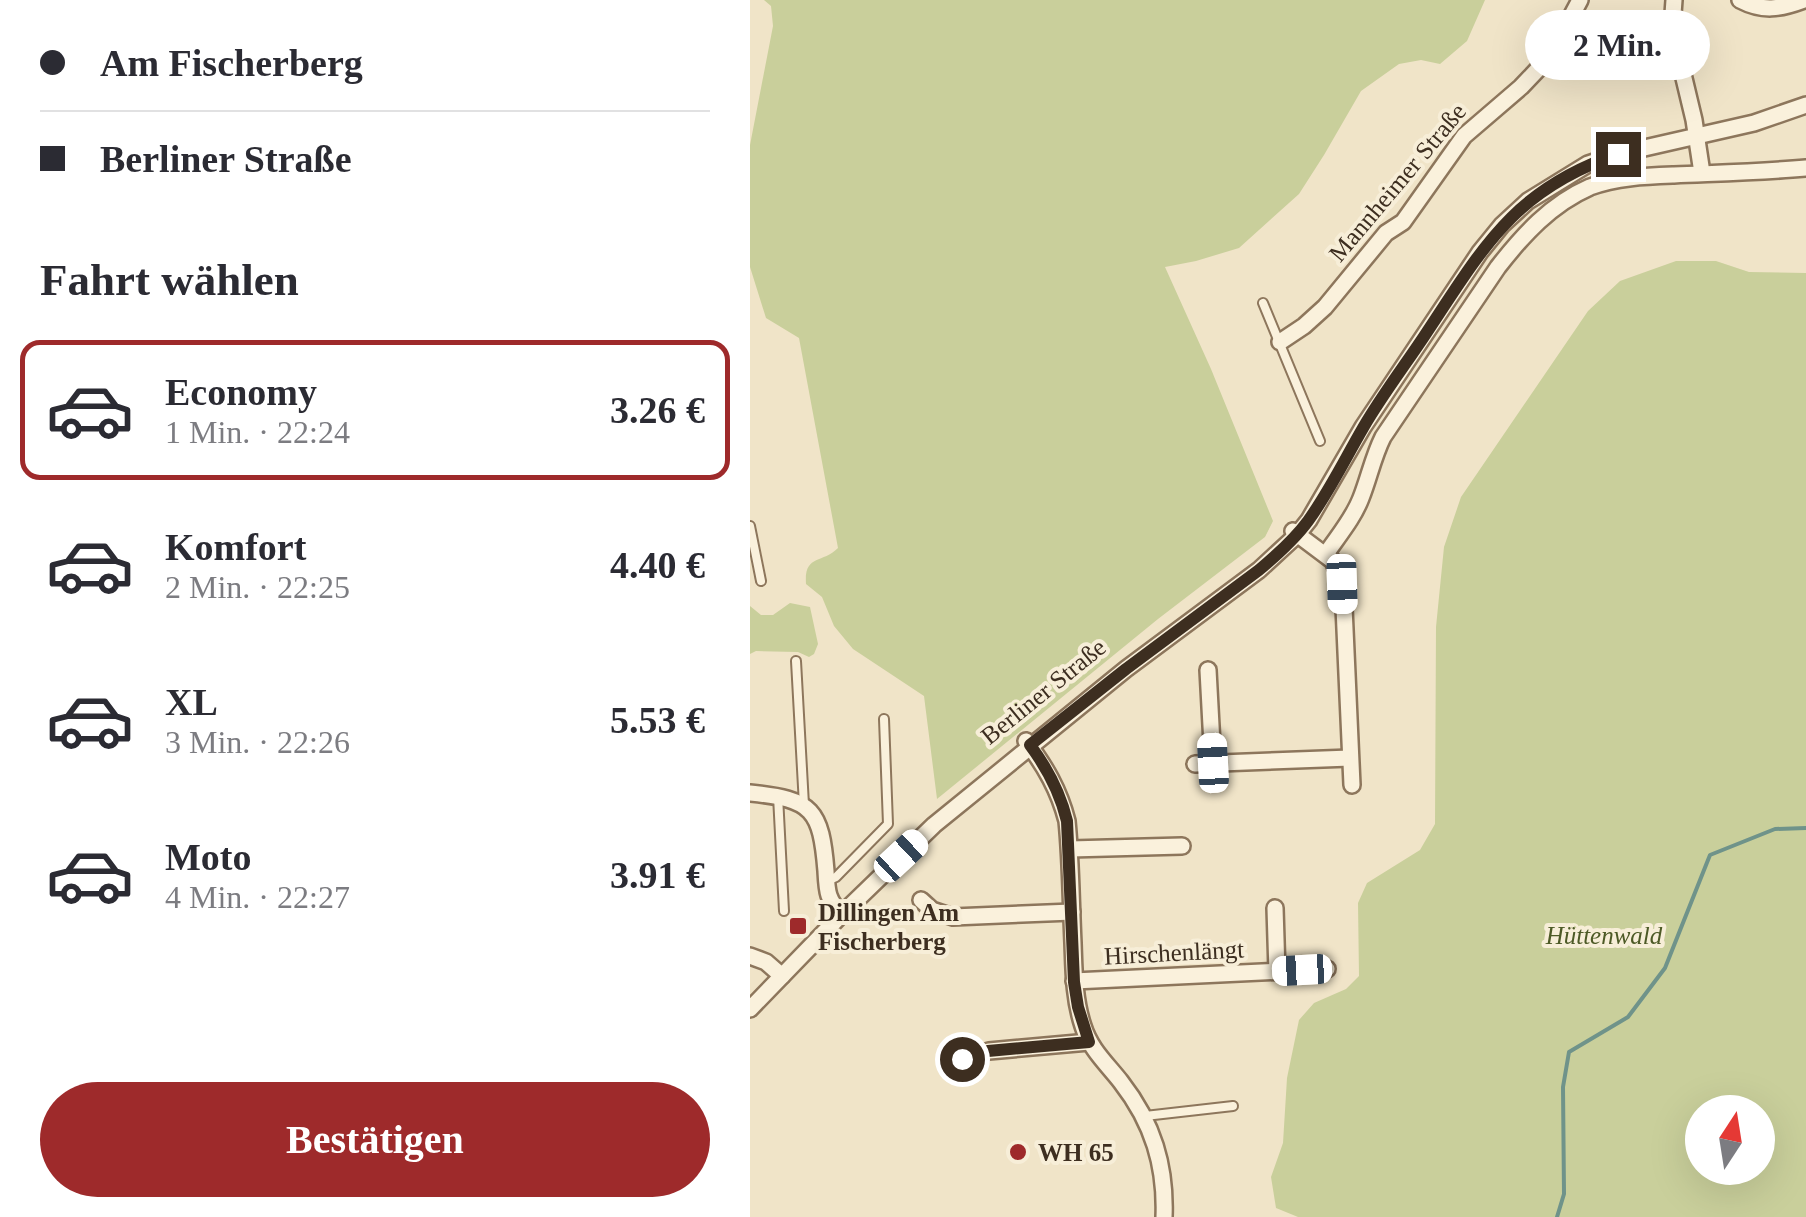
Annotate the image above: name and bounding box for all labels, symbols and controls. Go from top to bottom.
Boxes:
callout: 2 Min. [1526,9,1710,79]
text: 2 Min. [1573,27,1662,63]
text: Am Fischerberg [100,42,363,84]
street label: Mannheimer Straße [1323,98,1471,267]
route end [1596,132,1641,177]
text: Berliner Straße [100,138,352,180]
text: Fahrt wählen [40,255,299,305]
icon: car [45,365,135,455]
text: Economy [165,371,317,413]
text: 3.26 € [610,389,705,431]
text: 1 Min. · 22:24 [165,414,350,450]
icon: car [45,520,135,610]
text: Komfort [165,526,306,568]
text: 4.40 € [610,544,705,586]
car [1326,553,1358,615]
text: 2 Min. · 22:25 [165,569,350,605]
street label: Berliner Straße [976,633,1111,750]
icon: car [45,675,135,765]
text: XL [165,681,218,723]
text: 5.53 € [610,699,705,741]
text: 3 Min. · 22:26 [165,724,350,760]
car [1196,732,1230,794]
car [869,825,933,887]
icon: car [45,830,135,920]
text: Moto [165,836,252,878]
text: 3.91 € [610,854,705,896]
text: 4 Min. · 22:27 [165,879,350,915]
place label: Dillingen Am Fischerberg [818,899,959,955]
marker: Dillingen Am Fischerberg [787,915,809,937]
park label: Hüttenwald [1545,922,1663,949]
street label: Hirschenlängt [1103,935,1245,970]
car [1271,953,1333,987]
route start [940,1037,985,1082]
button: Bestätigen [40,1082,710,1197]
north arrow [1685,1095,1775,1185]
map controls [1685,1095,1775,1185]
place label: WH 65 [1038,1139,1114,1166]
marker: WH 65 [1007,1141,1029,1163]

